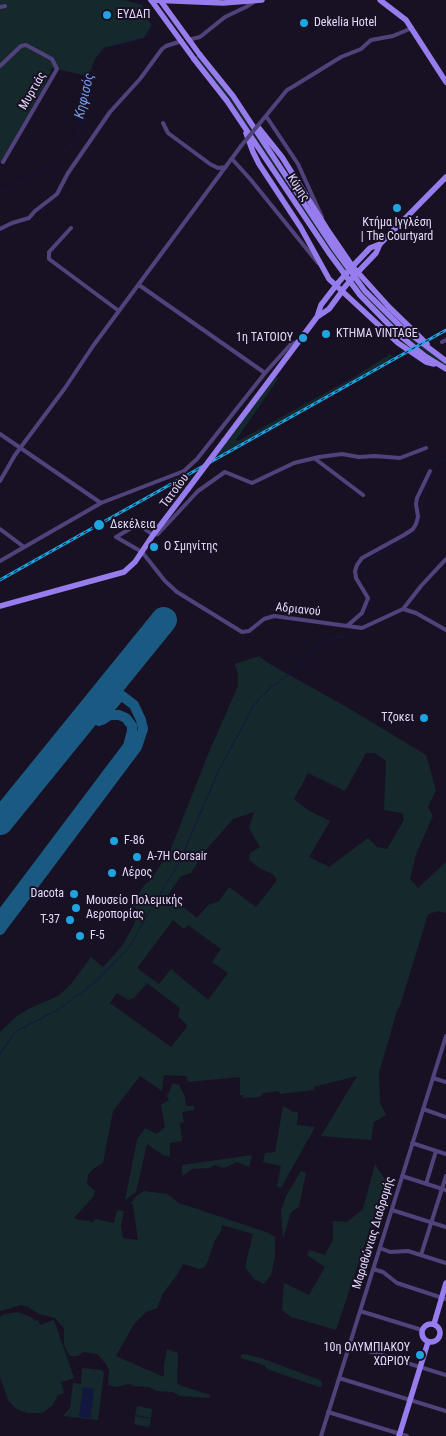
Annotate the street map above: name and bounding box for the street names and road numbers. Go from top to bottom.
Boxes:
street label: Μυρτιάς [16,70,50,112]
street label: Κύμης [284,172,312,204]
street label: Τατοΐου [158,471,192,511]
street label: Αδριανού [275,600,321,620]
street label: Μαραθώνιας Διαδρομής [350,1175,398,1291]

